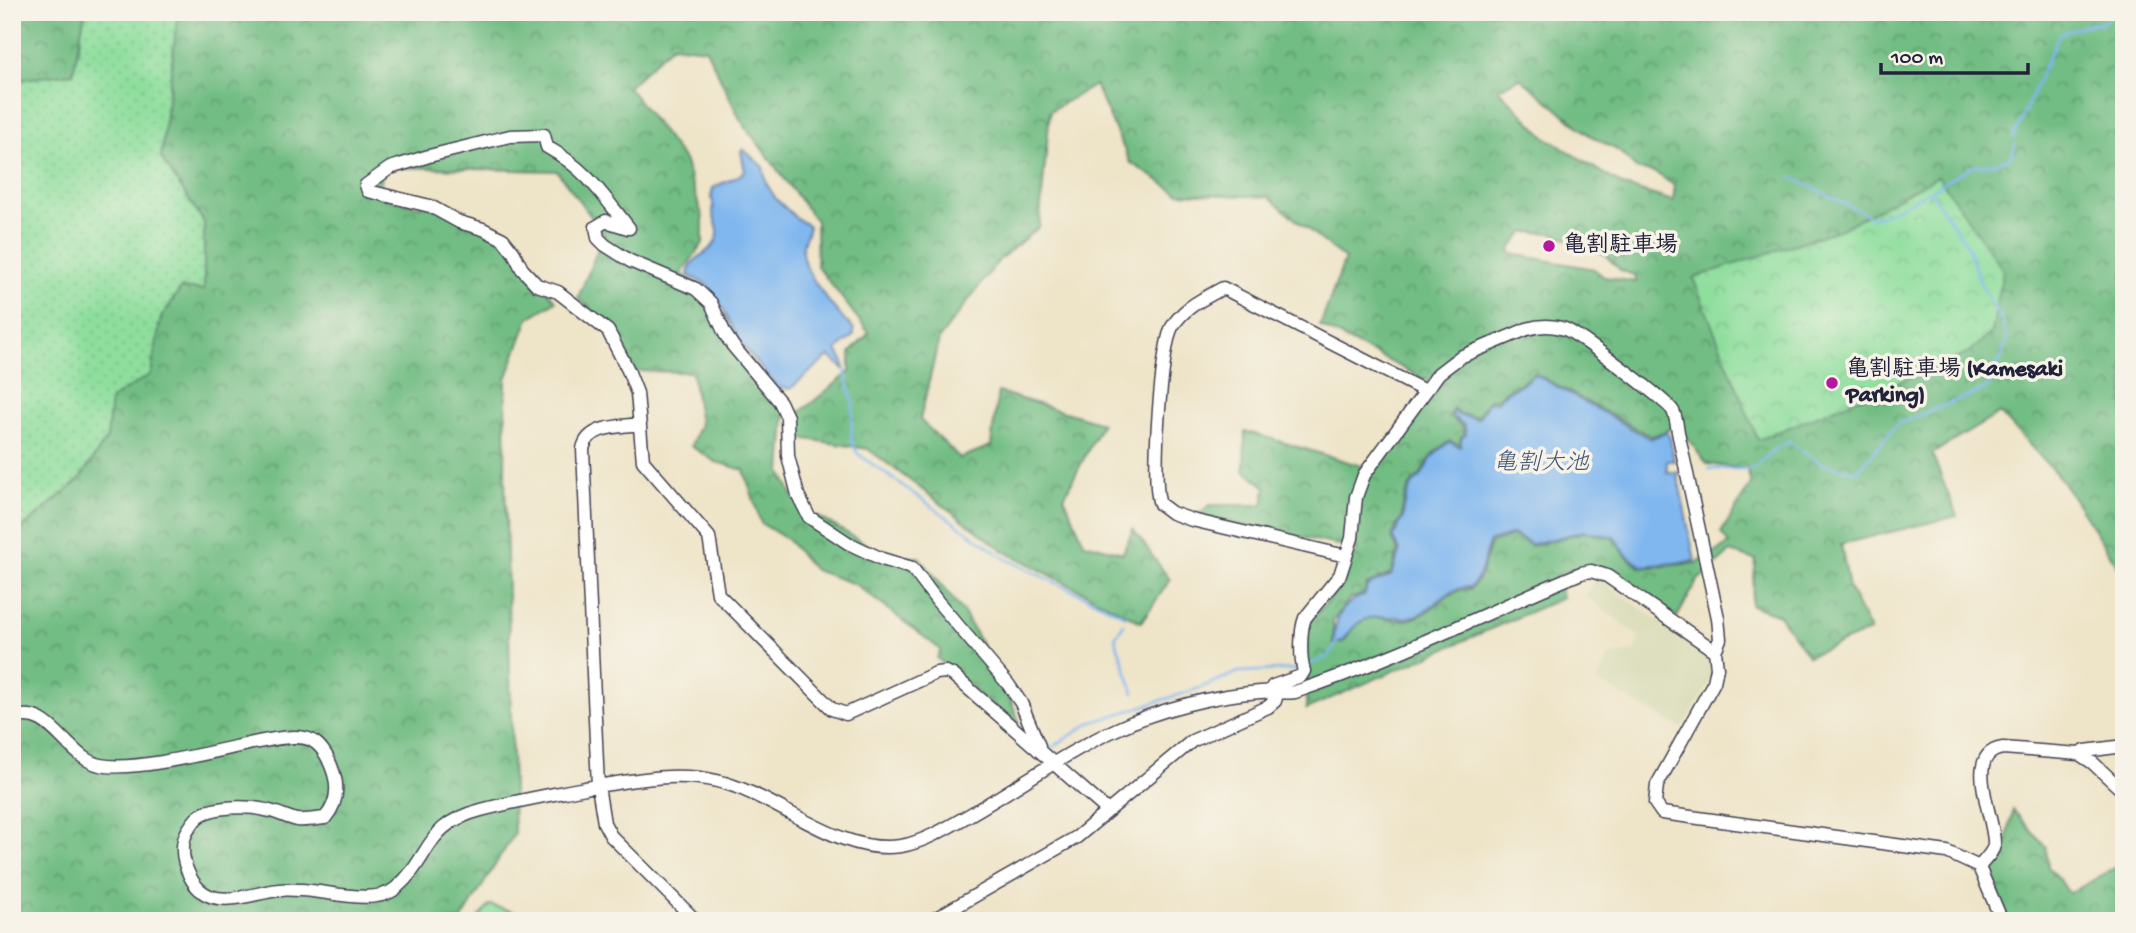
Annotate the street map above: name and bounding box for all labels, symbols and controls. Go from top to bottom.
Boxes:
scale bar [1881,32,2028,76]
text: 100 m [1890,47,1943,72]
place label: 亀割駐車場 [1563,232,1678,260]
marker: 亀割駐車場 [1541,238,1557,254]
place label: 亀割駐車場 (Kamesaki Parking) [1844,356,2063,410]
marker: 亀割駐車場 (Kamesaki Parking) [1824,375,1840,391]
water label: 亀割大池 [1493,449,1590,479]

